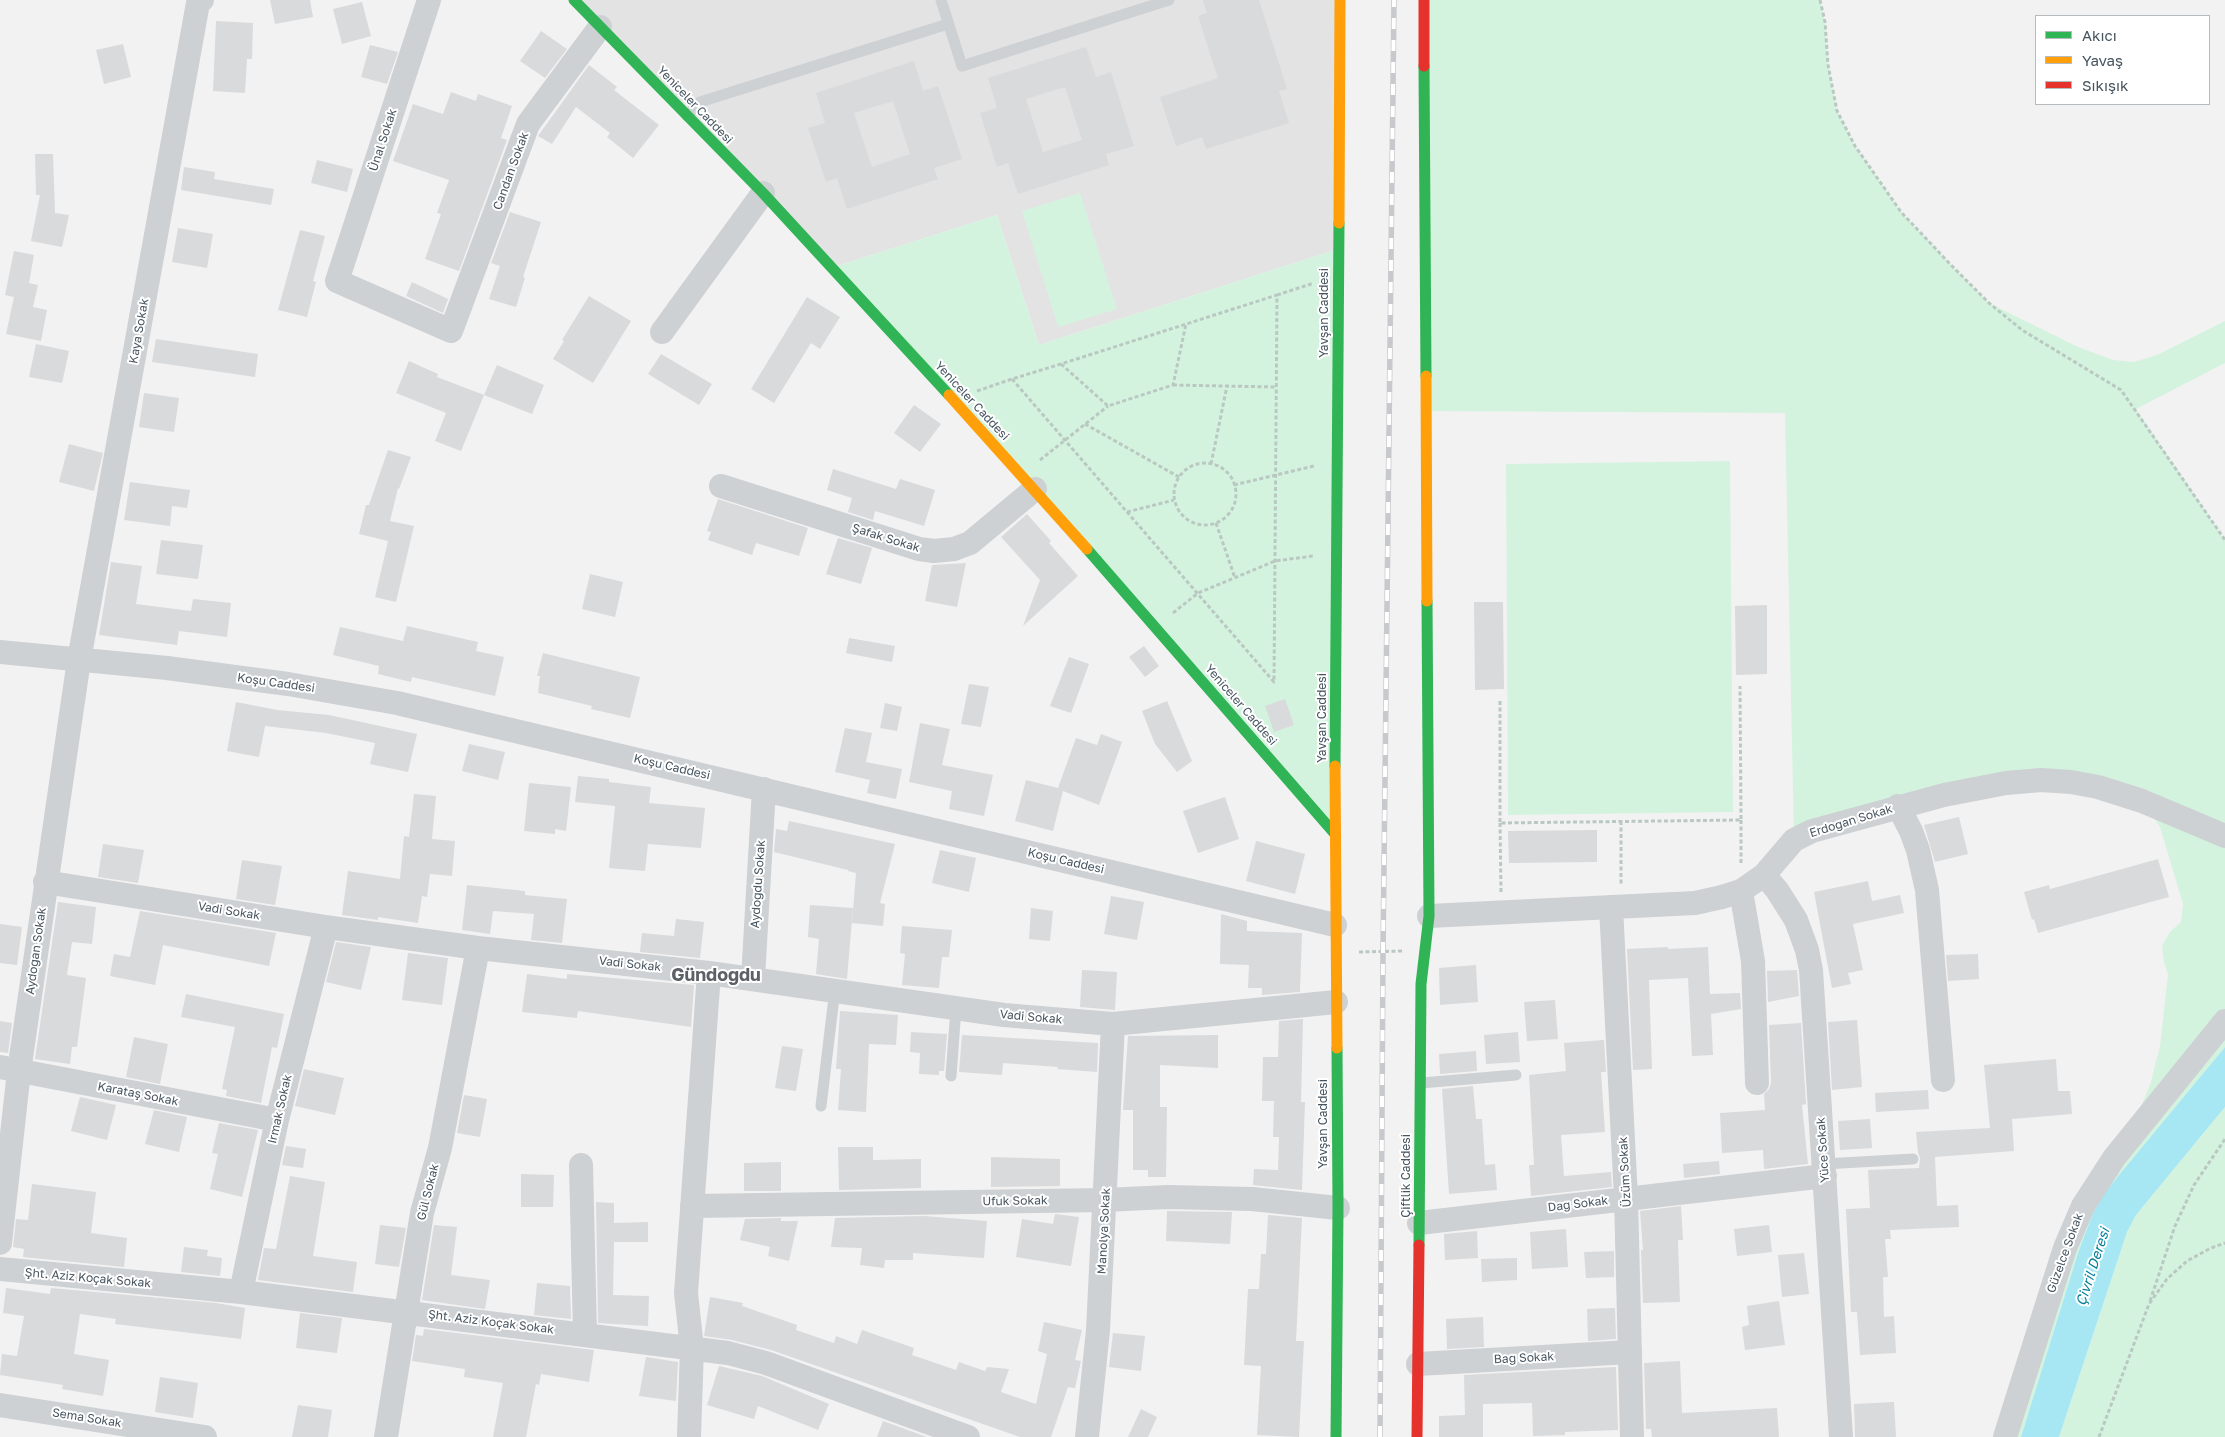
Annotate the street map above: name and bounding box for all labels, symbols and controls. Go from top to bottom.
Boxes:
legend [2035,15,2210,105]
text: Akıcı [2082,26,2117,44]
text: Yavaş [2082,51,2123,69]
street label: Yeniceler Caddesi [654,63,736,147]
text: Sıkışık [2082,76,2129,94]
street label: Ünal Sokak [366,107,400,173]
street label: Candan Sokak [490,130,532,212]
street label: Yavşan Caddesi [1317,268,1331,358]
street label: Kaya Sokak [126,297,152,365]
street label: Yeniceler Caddesi [932,359,1012,443]
street label: Şafak Sokak [850,521,922,555]
street label: Yeniceler Caddesi [1202,662,1280,748]
street label: Koşu Caddesi [236,670,316,696]
street label: Yavşan Caddesi [1315,673,1329,763]
street label: Koşu Caddesi [632,751,712,783]
street label: Erdoğan Sokak [1808,802,1894,840]
street label: Aydoğdu Sokak [748,839,768,929]
street label: Koşu Caddesi [1026,845,1106,877]
street label: Vadi Sokak [197,899,261,923]
street label: Aydoğan Sokak [23,906,49,996]
street label: Vadi Sokak [598,954,662,974]
district label: Gündoğdu [671,964,761,986]
street label: Vadi Sokak [999,1007,1063,1027]
street label: Irmak Sokak [265,1073,295,1145]
street label: Karataş Sokak [96,1079,180,1109]
street label: Yavşan Caddesi [1316,1079,1330,1169]
street label: Yüce Sokak [1814,1117,1832,1183]
street label: Çiftlik Caddesi [1399,1134,1413,1218]
street label: Üzüm Sokak [1616,1136,1634,1208]
street label: Gül Sokak [414,1162,442,1222]
street label: Manolya Sokak [1095,1187,1113,1275]
street label: Ufuk Sokak [982,1193,1048,1209]
street label: Dağ Sokak [1547,1193,1609,1215]
street label: Güzelce Sokak [2044,1211,2086,1295]
water label: Çivril Deresi [2073,1226,2113,1308]
street label: Şht. Aziz Koçak Sokak [24,1265,152,1291]
street label: Şht. Aziz Koçak Sokak [427,1307,555,1337]
street label: Bağ Sokak [1494,1349,1554,1367]
street label: Sema Sokak [51,1405,123,1431]

